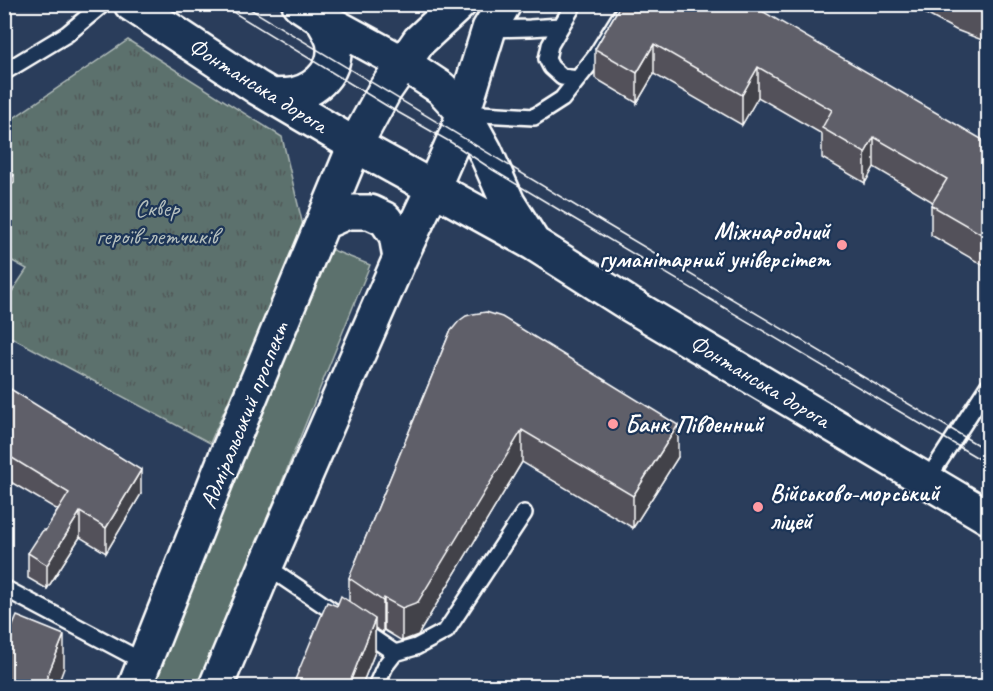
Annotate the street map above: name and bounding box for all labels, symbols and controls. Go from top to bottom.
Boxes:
street label: Фонтанська дорога [183,30,335,141]
park label: Сквер героїв-летчиків [96,193,224,251]
place label: Міжнародний гуманітарний універсітет [599,216,832,274]
marker: Міжнародний гуманітарний універсітет [835,238,849,252]
street label: Адміральський проспект [193,317,295,513]
street label: Фонтанська дорога [684,327,837,436]
place label: Банк Південний [625,409,765,439]
marker: Банк Південний [606,417,620,431]
place label: Військово-морський ліцей [770,478,941,536]
marker: Військово-морський ліцей [751,500,765,514]

